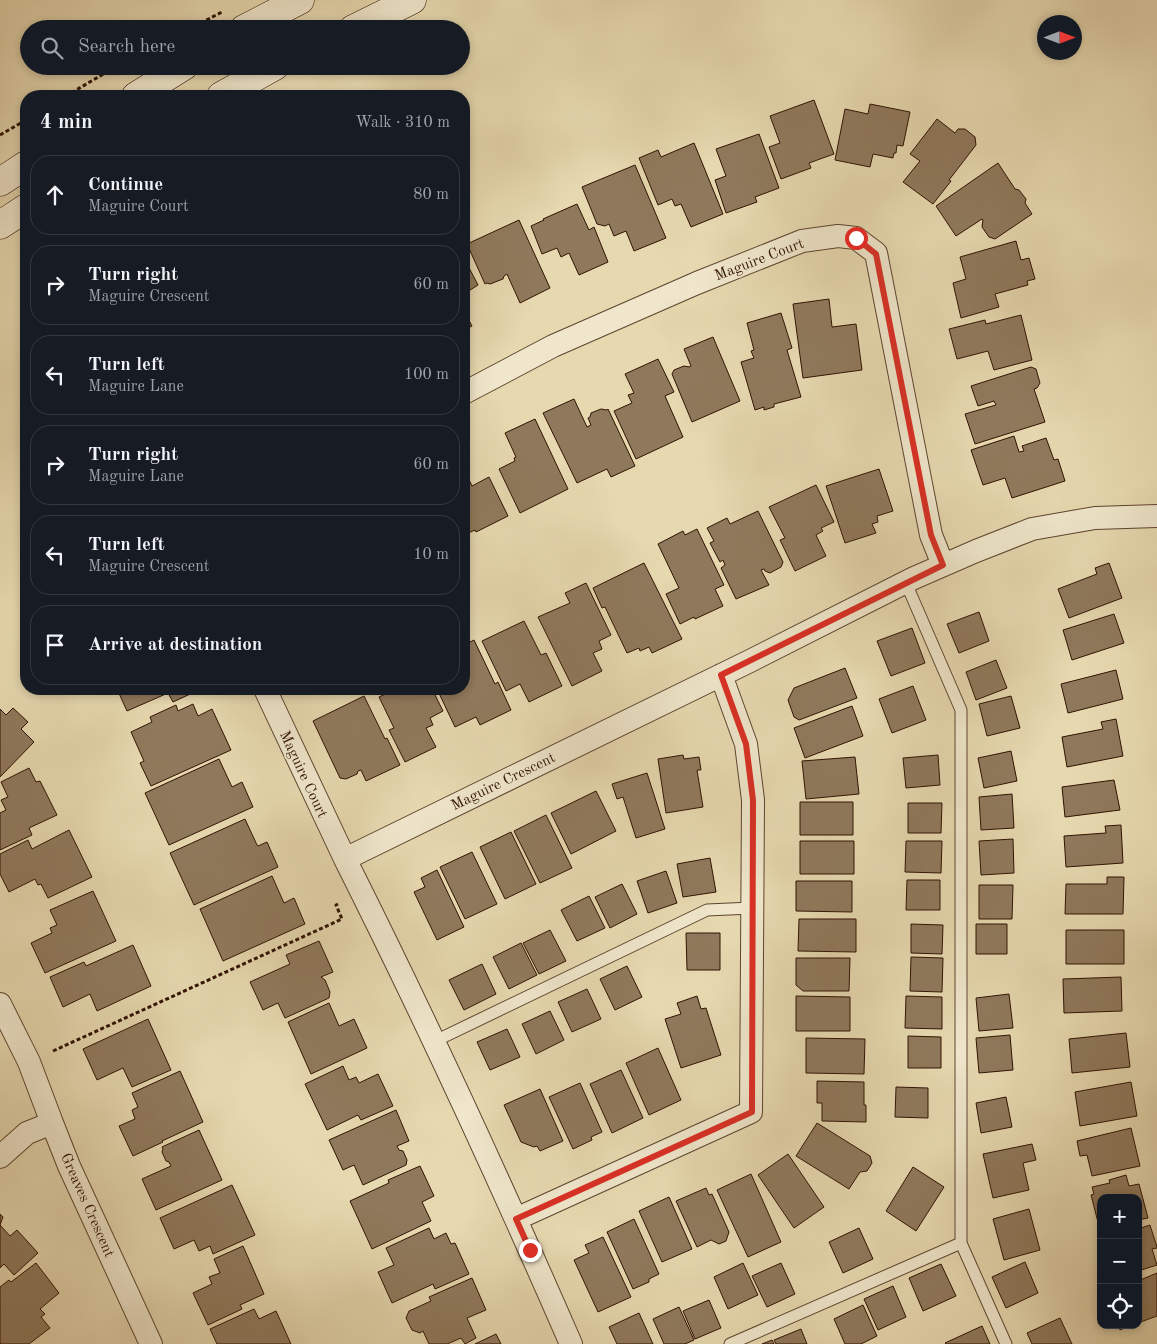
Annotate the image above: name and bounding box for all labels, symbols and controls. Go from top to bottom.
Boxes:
north arrow [1037,15,1082,60]
search box [20,20,470,75]
icon: search [38,34,66,62]
text: Search here [78,38,175,57]
text: 4 min [40,112,93,133]
text: Walk · 310 m [355,115,450,131]
text: Continue [88,176,163,195]
icon: ahead [41,181,69,209]
text: 80 m [413,187,449,203]
text: Maguire Court [88,199,189,215]
route start [845,227,868,250]
street label: Maguire Court [713,237,806,284]
text: Turn right [88,266,178,285]
icon: right [41,271,69,299]
text: 60 m [413,277,449,293]
text: Maguire Crescent [88,289,209,305]
text: Turn left [88,356,165,375]
icon: left [41,361,69,389]
text: 100 m [404,367,449,383]
text: Maguire Lane [88,379,184,395]
text: Turn right [88,446,178,465]
icon: right [41,451,69,479]
text: 60 m [413,457,449,473]
text: Maguire Lane [88,469,184,485]
text: Turn left [88,536,165,555]
icon: left [41,541,69,569]
text: 10 m [413,547,449,563]
text: Maguire Crescent [88,559,209,575]
icon: arrive [41,631,69,659]
text: Arrive at destination [88,636,262,655]
street label: Maguire Court [276,729,329,821]
street label: Maguire Crescent [449,751,558,814]
street label: Greaves Crescent [57,1151,116,1260]
map controls [1097,1194,1142,1329]
button: + [1097,1194,1142,1239]
route end [519,1239,542,1262]
button: − [1097,1239,1142,1284]
button: locate [1097,1284,1142,1329]

